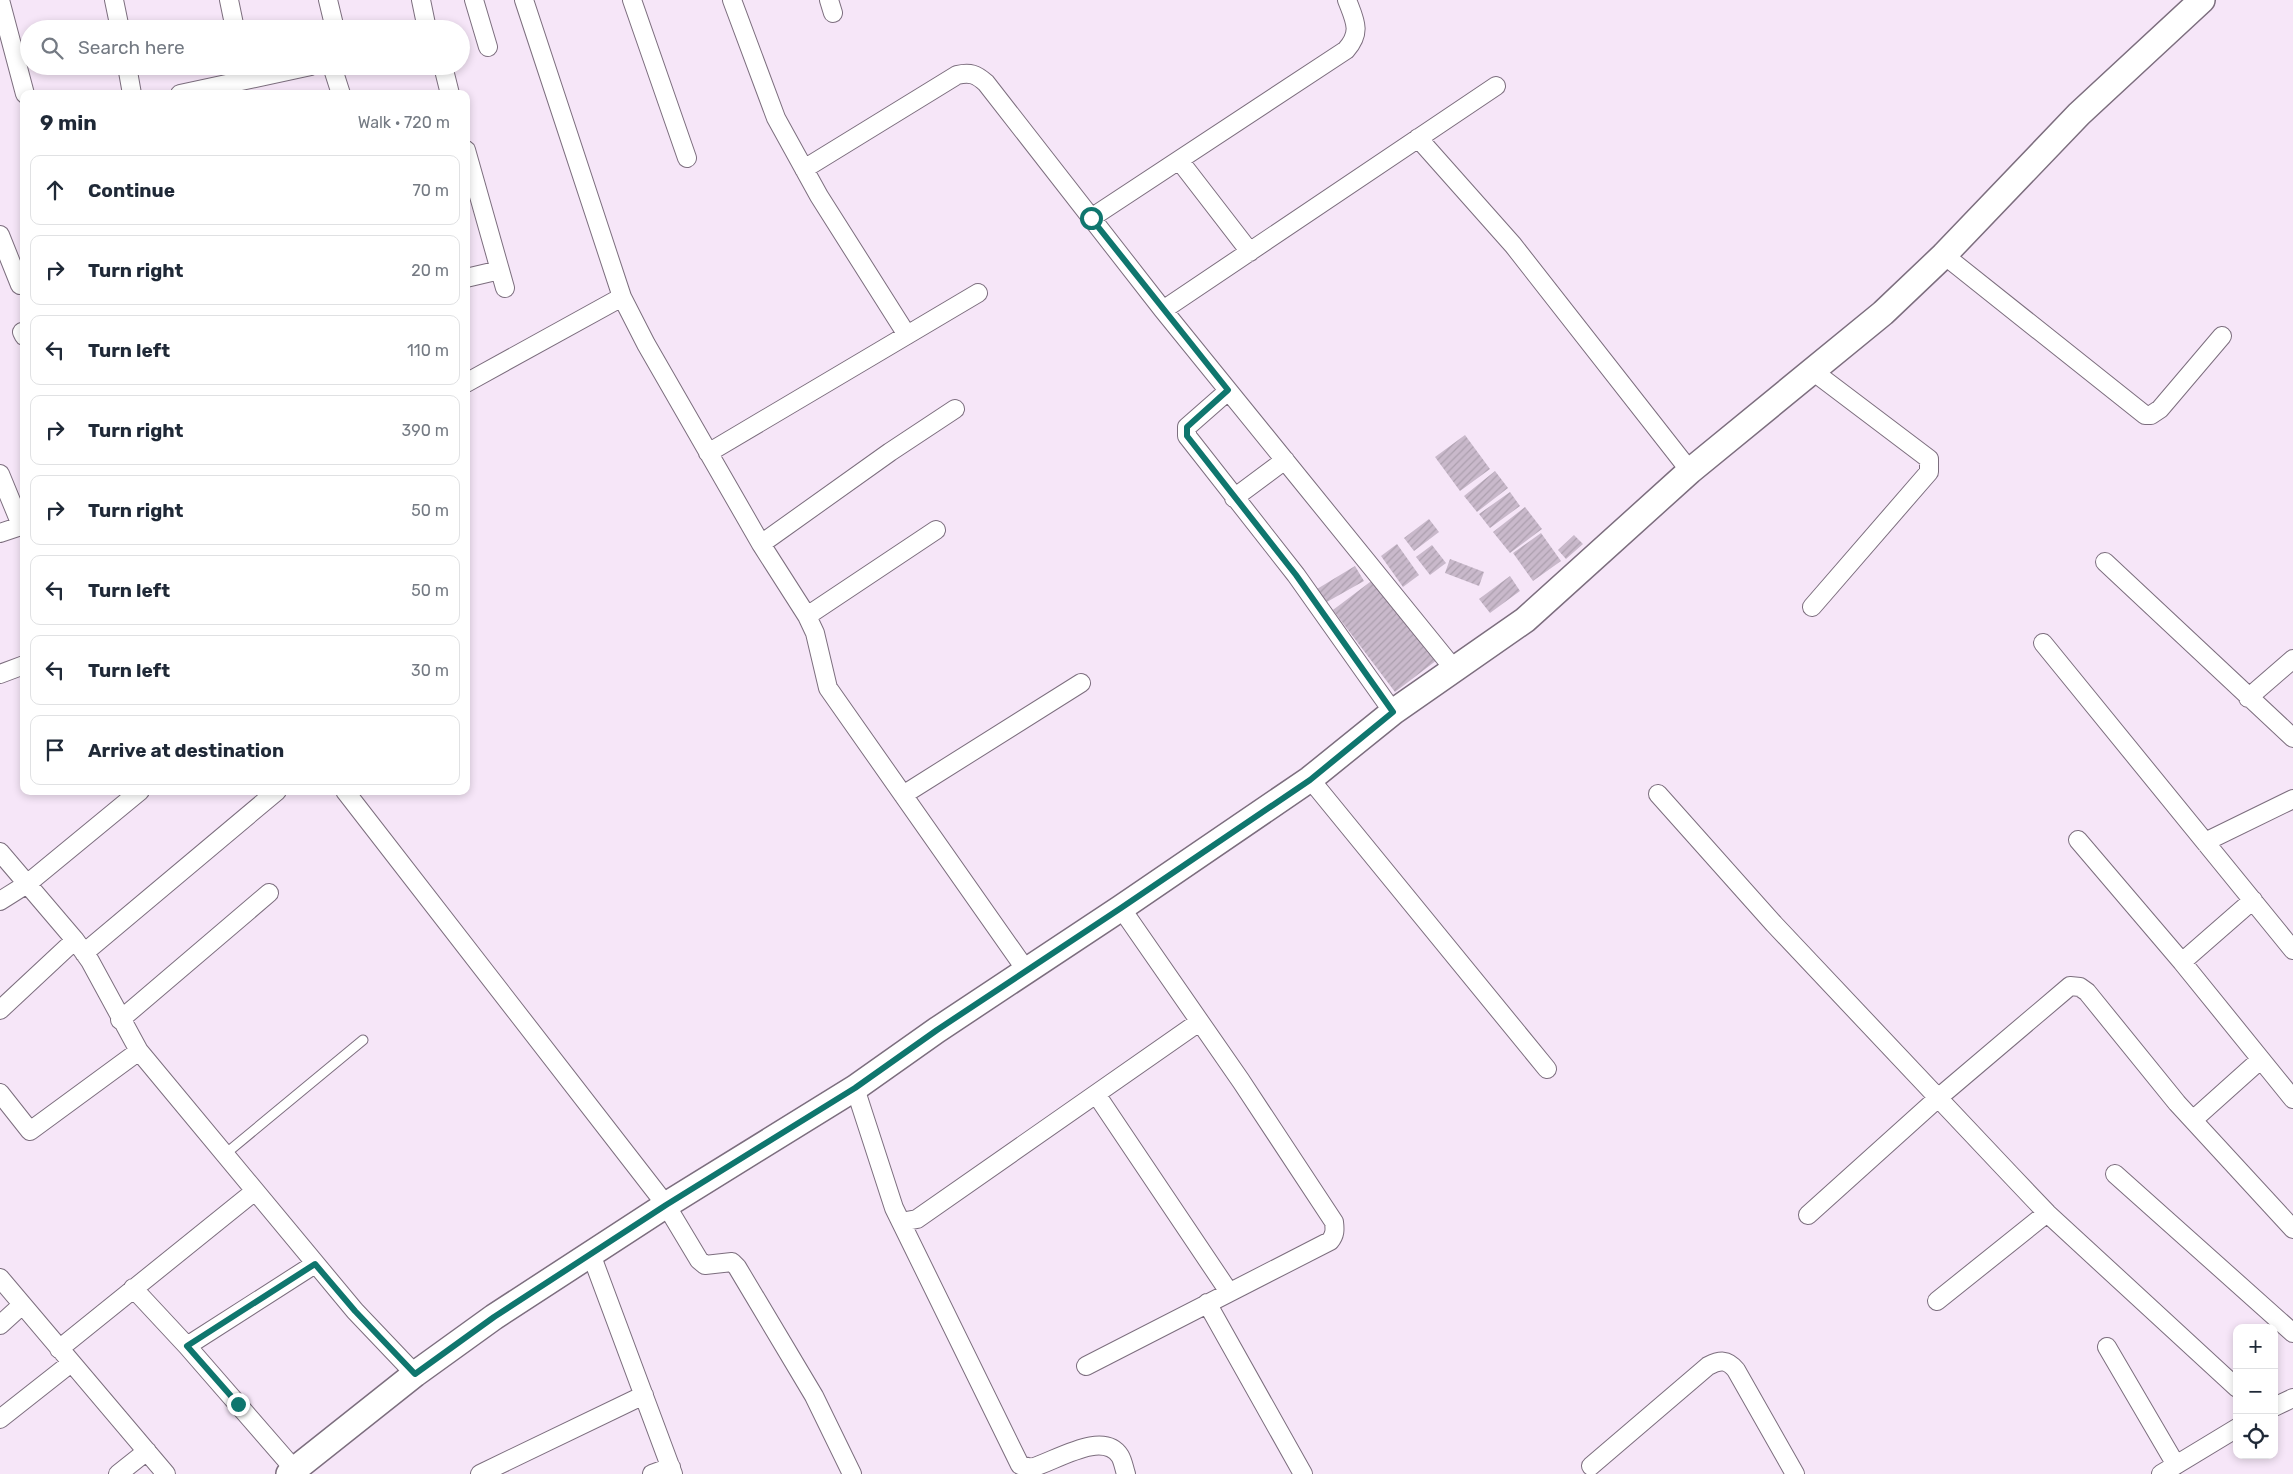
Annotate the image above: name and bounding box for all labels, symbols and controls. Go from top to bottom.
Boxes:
search box [20,20,470,75]
icon: search [38,34,66,62]
text: Search here [78,36,185,59]
text: 9 min [40,110,97,135]
text: Walk · 720 m [358,113,450,132]
icon: ahead [41,176,69,204]
text: Continue [88,179,175,202]
text: 70 m [412,181,449,200]
route start [1080,207,1103,230]
icon: right [41,256,69,284]
text: Turn right [88,259,183,282]
text: 20 m [411,261,449,280]
icon: left [41,336,69,364]
text: Turn left [88,339,170,362]
text: 110 m [407,341,449,360]
icon: right [41,416,69,444]
text: Turn right [88,419,183,442]
text: 390 m [402,421,449,440]
icon: right [41,496,69,524]
text: Turn right [88,499,183,522]
text: 50 m [411,501,449,520]
icon: left [41,576,69,604]
text: Turn left [88,579,170,602]
text: 50 m [411,581,449,600]
icon: left [41,656,69,684]
text: Turn left [88,659,170,682]
text: 30 m [411,661,449,680]
icon: arrive [41,736,69,764]
text: Arrive at destination [88,739,284,762]
map controls [2233,1324,2278,1459]
button: + [2233,1324,2278,1369]
button: − [2233,1369,2278,1414]
route end [227,1393,250,1416]
button: locate [2233,1414,2278,1459]

